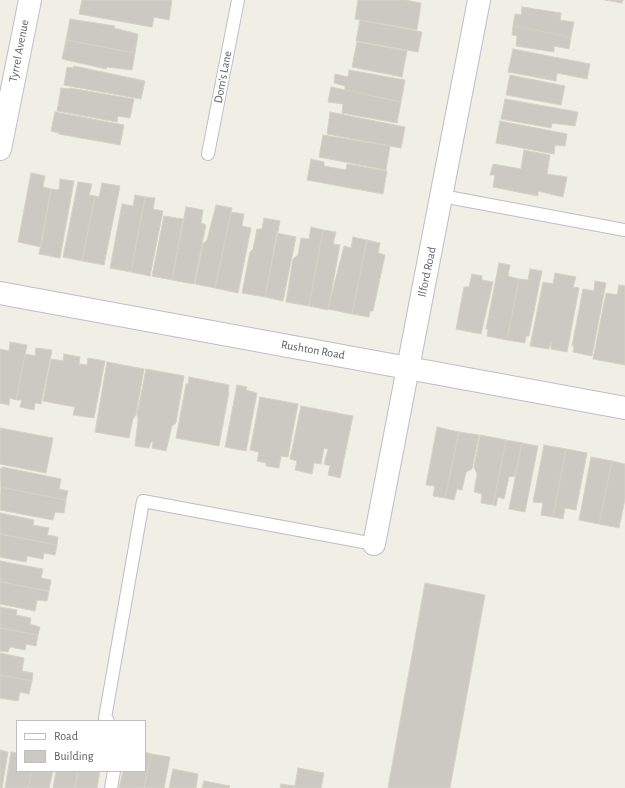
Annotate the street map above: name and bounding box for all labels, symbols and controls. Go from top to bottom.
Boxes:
street label: Tyrrel Avenue [6,19,32,83]
street label: Dom's Lane [211,50,235,104]
street label: Ilford Road [415,245,439,299]
street label: Rushton Road [280,337,346,363]
legend [16,720,146,772]
text: Road [54,730,78,742]
text: Building [54,750,94,762]

